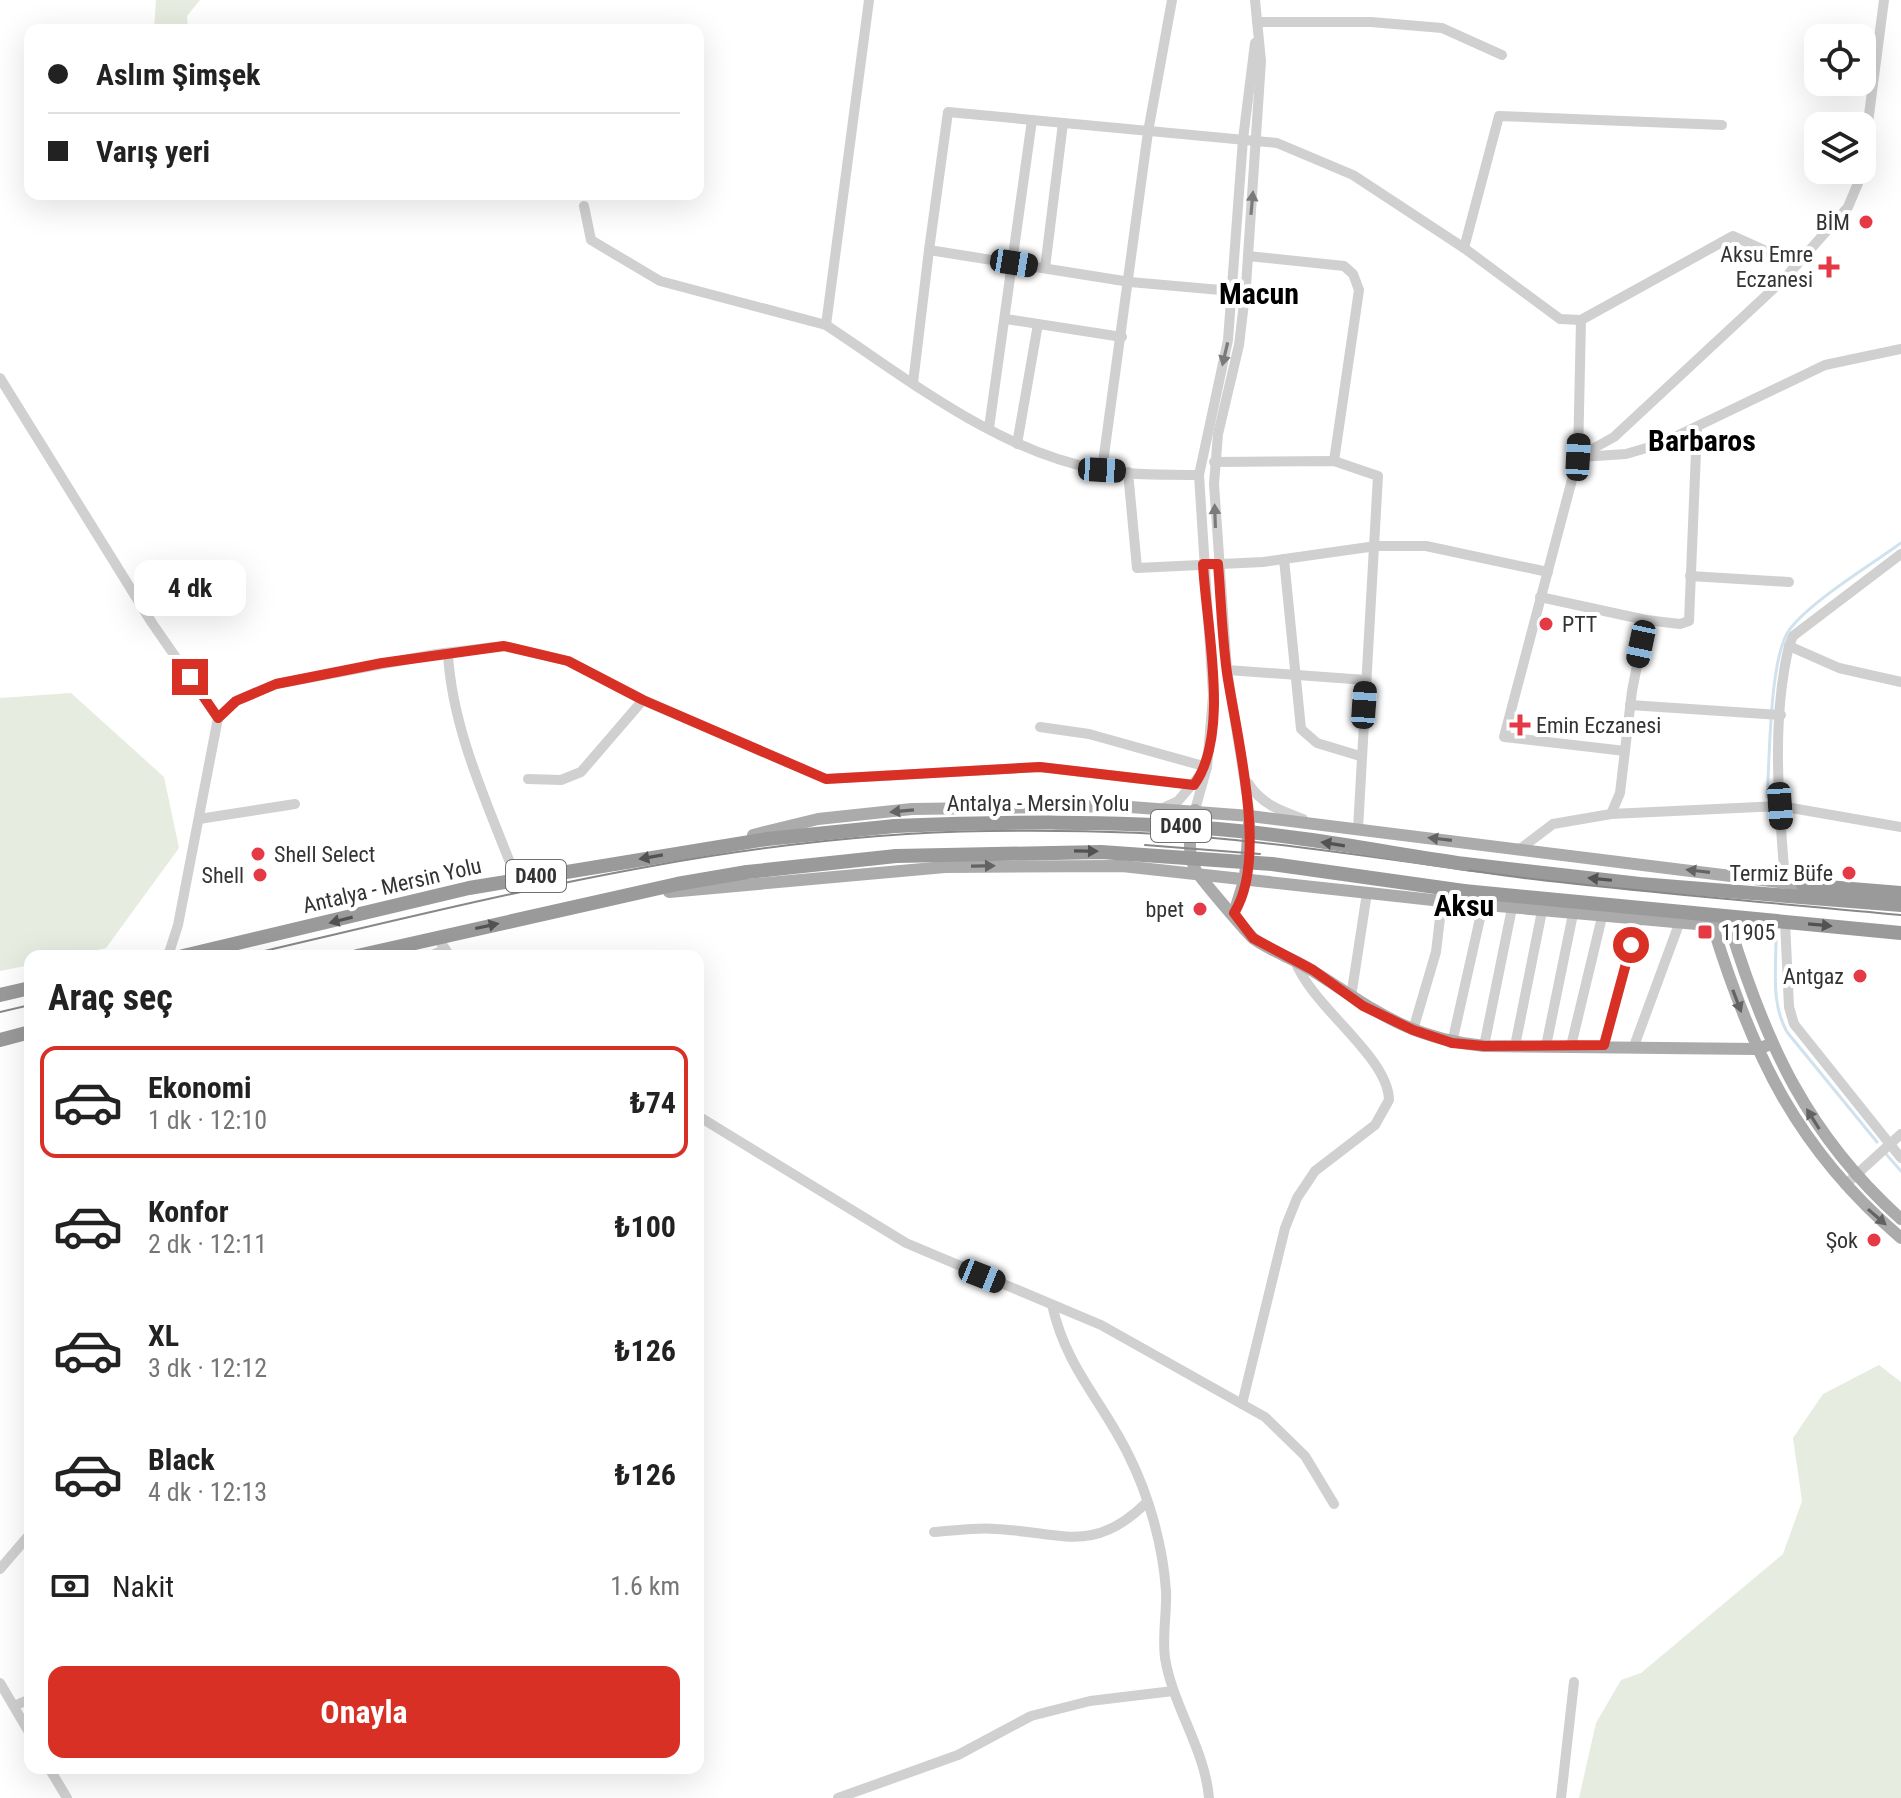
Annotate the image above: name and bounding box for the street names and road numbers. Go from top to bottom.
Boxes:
street label: Antalya - Mersin Yolu [947,791,1129,816]
road number: D400 [1151,810,1211,842]
street label: Antalya - Mersin Yolu [300,853,484,918]
road number: D400 [506,860,566,892]

